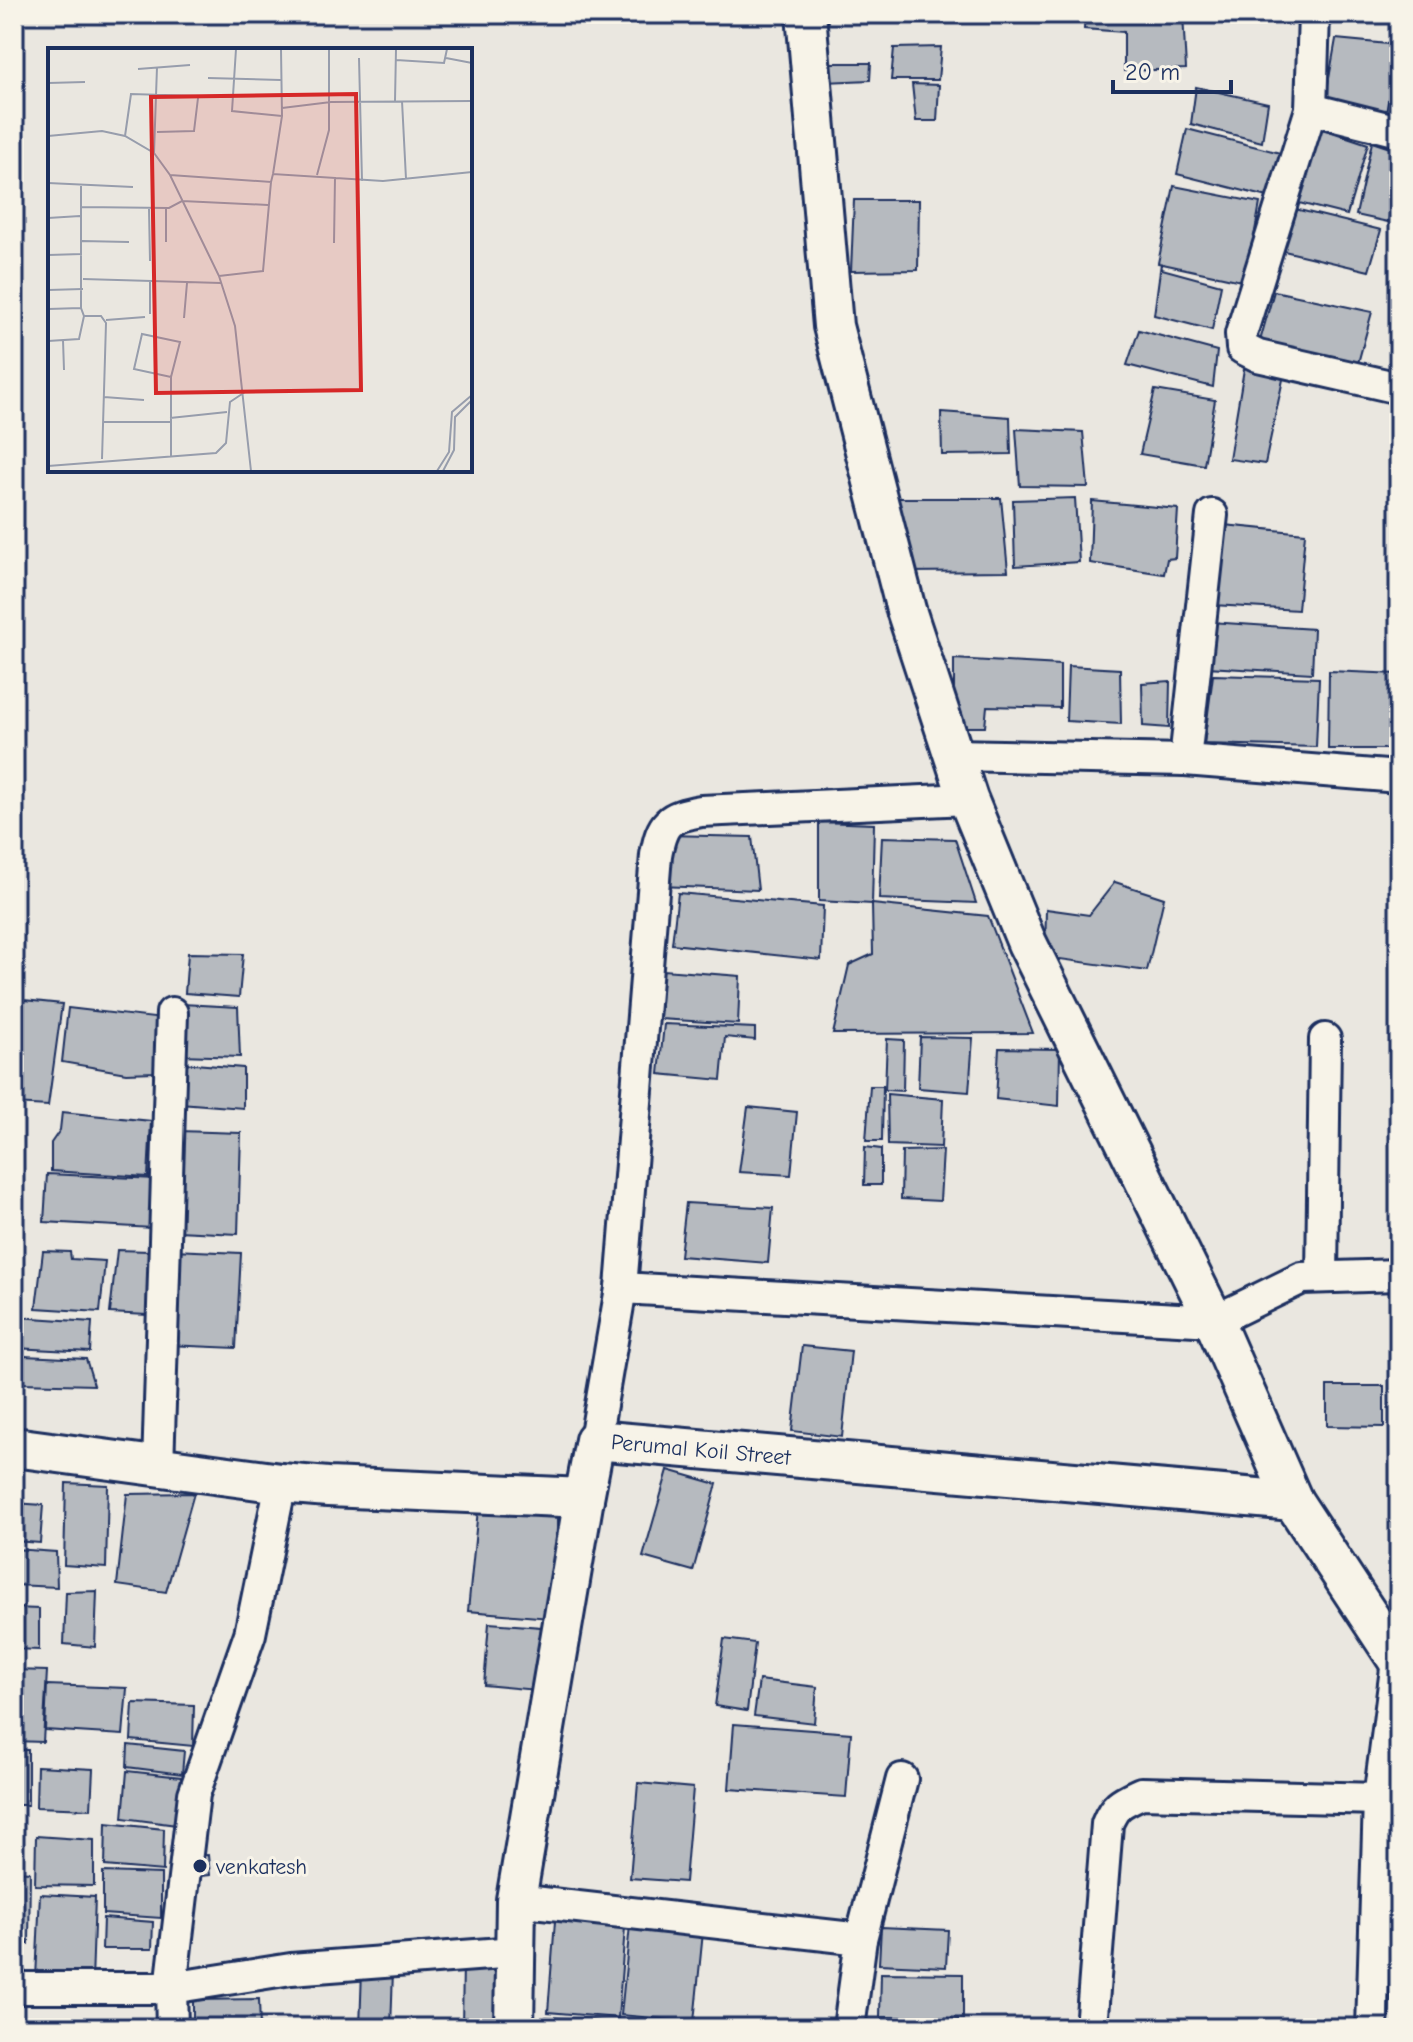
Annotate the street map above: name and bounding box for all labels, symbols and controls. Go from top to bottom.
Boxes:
scale bar [1113,44,1231,94]
inset map [48,48,472,472]
text: 20 m [1125,58,1180,86]
street label: Perumal Koil Street [610,1429,793,1471]
place label: venkatesh [215,1854,307,1880]
marker: venkatesh [191,1857,209,1875]

